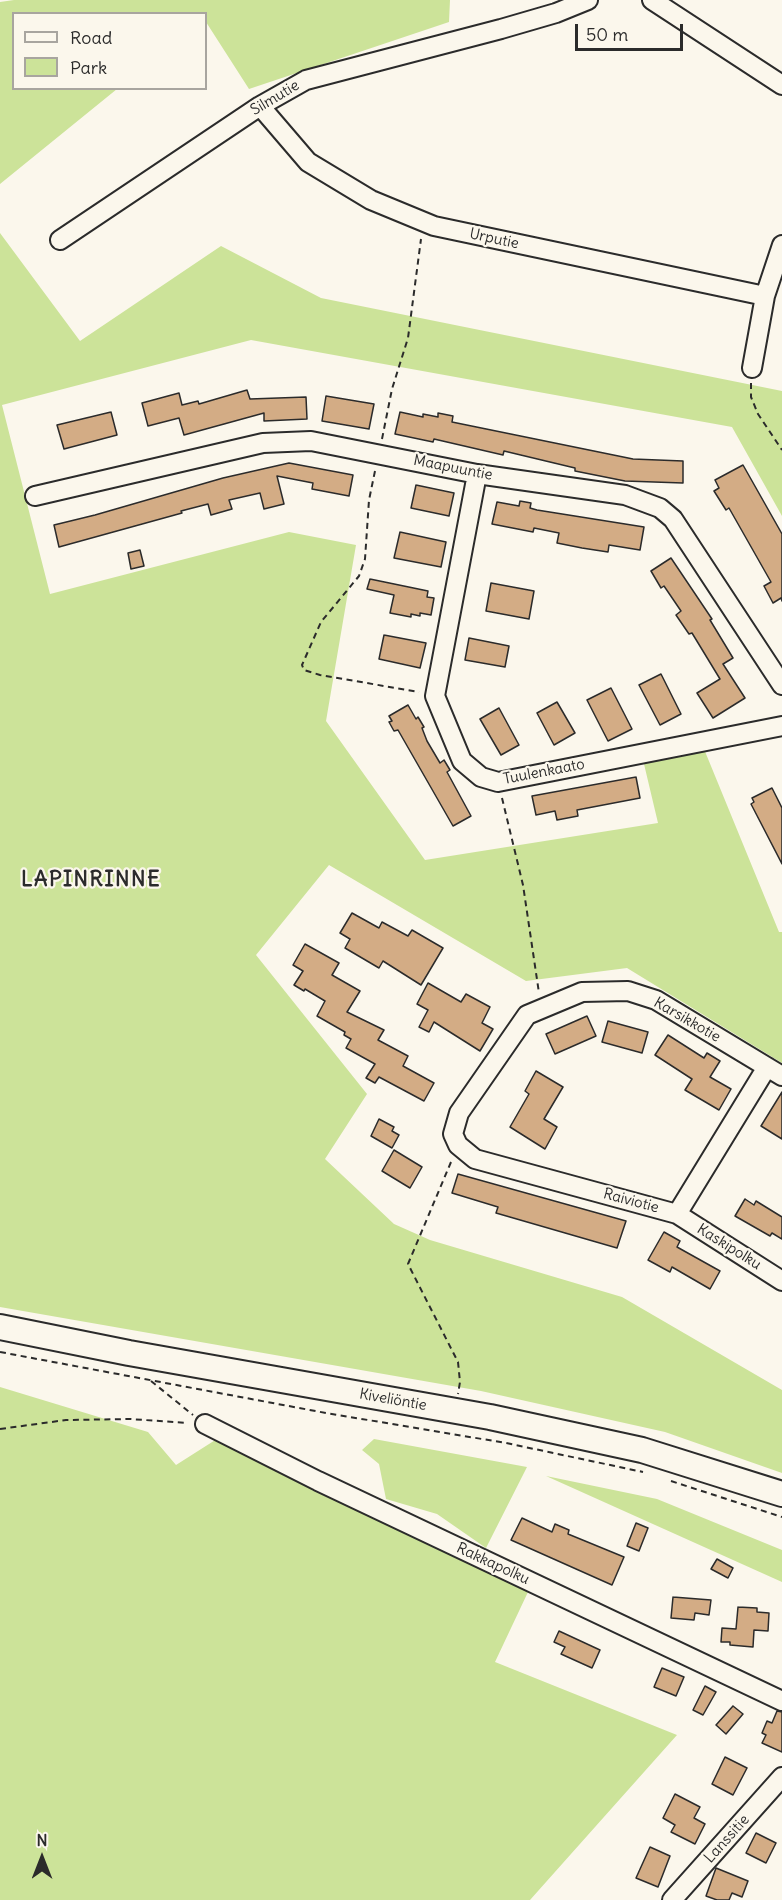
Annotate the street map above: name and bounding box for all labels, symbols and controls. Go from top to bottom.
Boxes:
legend [12,12,207,90]
scale bar [578,12,686,50]
text: 50 m [586,23,628,46]
text: Road [70,26,112,49]
text: Park [70,56,107,79]
street label: Silmutie [247,77,303,119]
street label: Urputie [468,225,520,253]
street label: Maapuuntie [412,452,494,484]
street label: Tuulenkaato [502,755,586,789]
district label: LAPINRINNE [21,867,161,893]
street label: Karsikkotie [650,994,724,1046]
street label: Raiviotie [601,1185,661,1217]
street label: Kaskipolku [694,1220,764,1274]
street label: Kiveliöntie [358,1385,428,1415]
street label: Rakkapolku [454,1539,532,1589]
street label: Lanssitie [701,1811,753,1867]
north arrow [12,1828,72,1888]
text: N [36,1830,48,1850]

